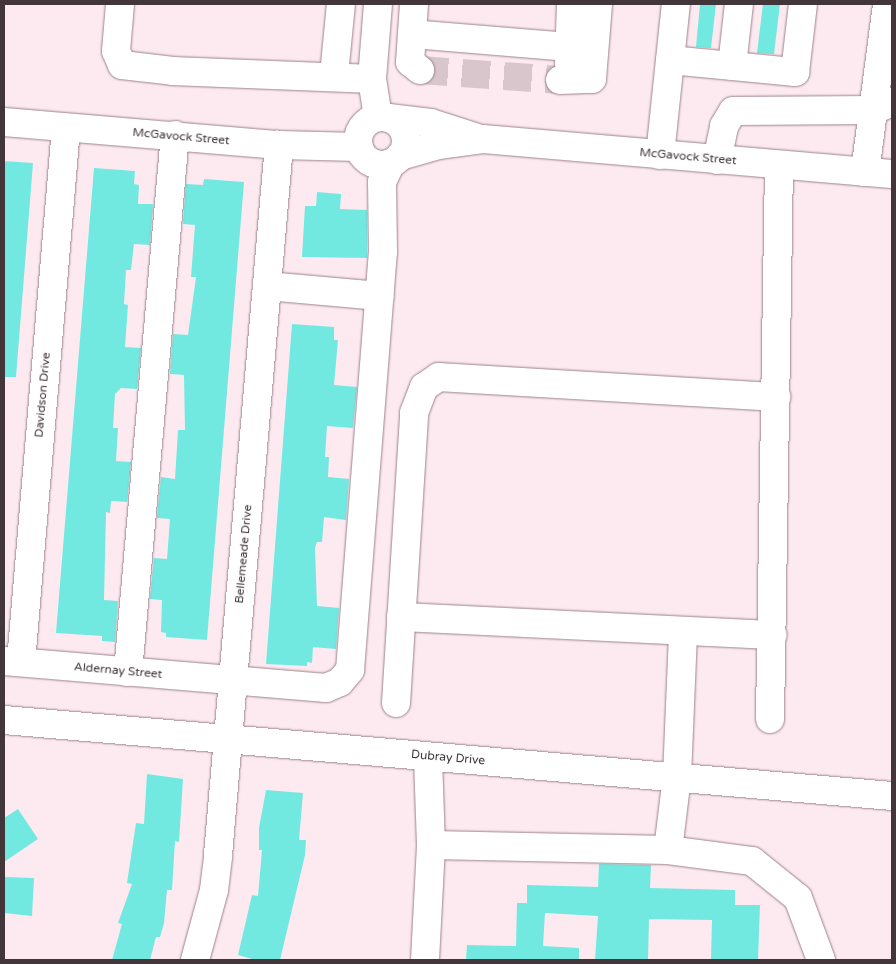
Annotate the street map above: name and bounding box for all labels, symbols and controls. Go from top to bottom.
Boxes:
street label: McGavock Street [132,126,230,148]
street label: McGavock Street [639,146,737,168]
street label: Davidson Drive [32,352,54,438]
street label: Bellemeade Drive [232,504,256,604]
street label: Aldernay Street [73,660,163,682]
street label: Dubray Drive [410,748,486,768]

